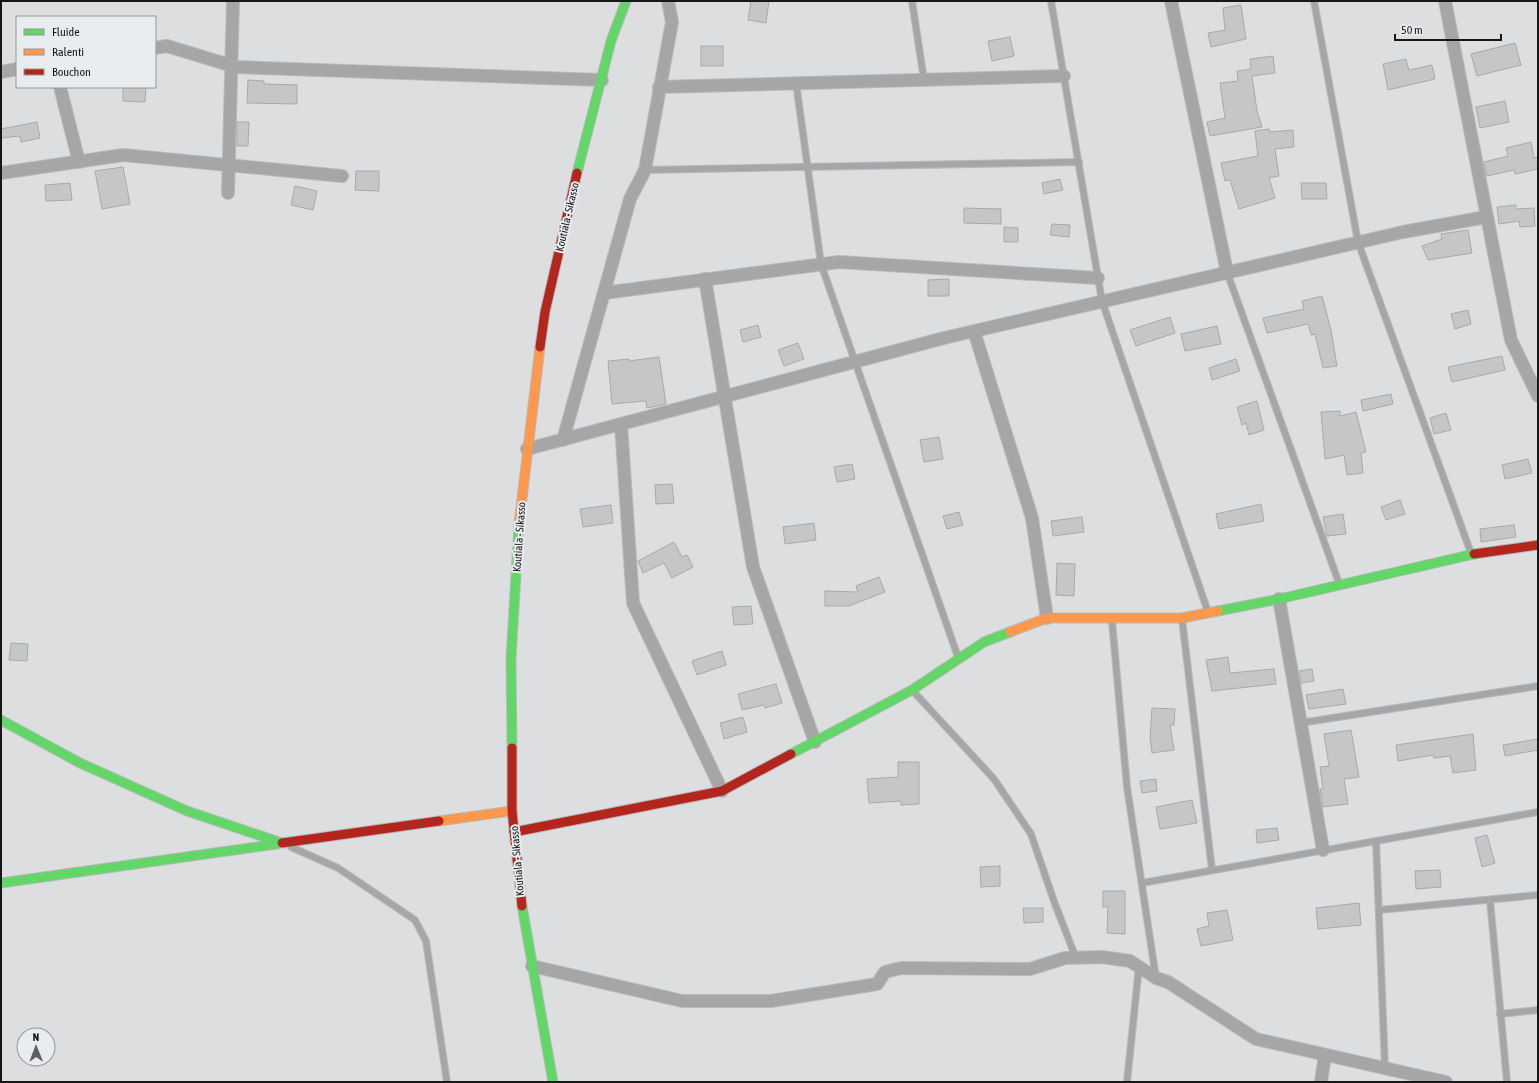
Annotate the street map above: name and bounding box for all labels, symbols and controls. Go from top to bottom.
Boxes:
legend [16,16,156,88]
scale bar [1395,16,1501,42]
text: 50 m [1401,23,1423,37]
text: Fluide [52,25,80,39]
text: Ralenti [52,45,84,59]
text: Bouchon [52,65,91,79]
street label: Koutiala - Sikasso [553,181,581,253]
street label: Koutiala - Sikasso [511,502,527,572]
street label: Koutiala - Sikasso [508,825,526,897]
north arrow [16,1027,56,1067]
text: N [32,1031,39,1043]

